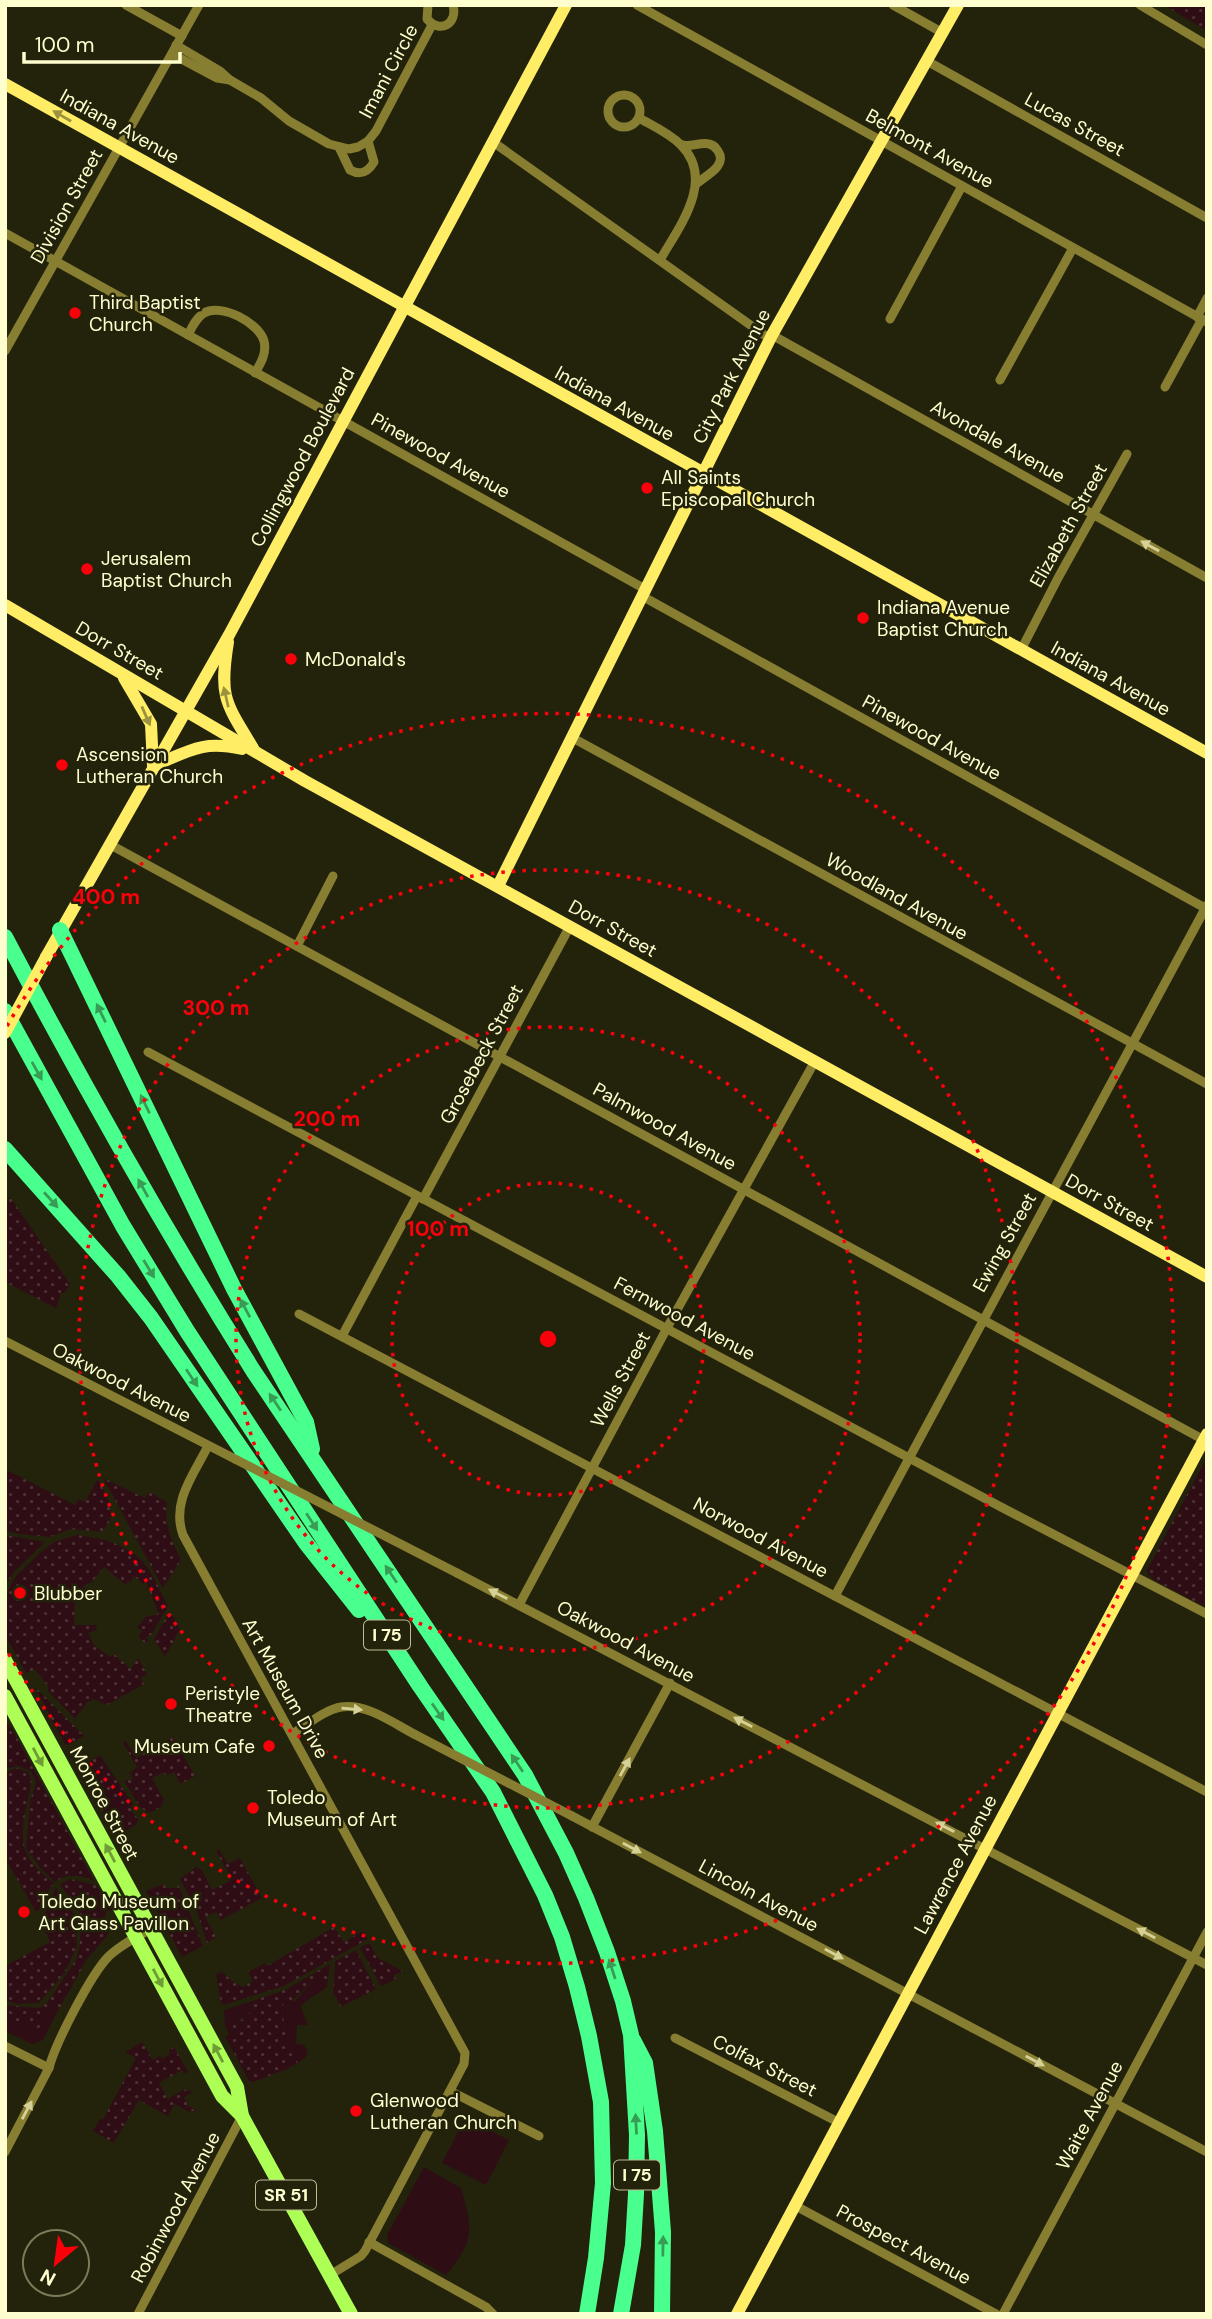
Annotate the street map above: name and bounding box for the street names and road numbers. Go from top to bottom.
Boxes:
street label: Imani Circle [353,20,424,123]
street label: Indiana Avenue [56,83,184,170]
street label: Lucas Street [1020,87,1129,162]
street label: Belmont Avenue [861,103,998,194]
street label: Division Street [25,144,108,268]
street label: City Park Avenue [687,304,776,448]
street label: Indiana Avenue [551,360,679,447]
street label: Collingwood Boulevard [245,363,360,551]
street label: Avondale Avenue [926,394,1070,489]
street label: Pinewood Avenue [367,407,515,504]
street label: Elizabeth Street [1024,459,1113,592]
street label: Dorr Street [71,615,168,686]
street label: Indiana Avenue [1047,635,1175,722]
street label: Pinewood Avenue [858,689,1006,786]
street label: Woodland Avenue [821,847,972,946]
street label: Dorr Street [564,894,661,963]
street label: Grosebeck Street [434,980,529,1128]
street label: Palmwood Avenue [589,1077,741,1176]
street label: Dorr Street [1061,1168,1158,1237]
street label: Ewing Street [967,1188,1042,1296]
street label: Fernwood Avenue [610,1271,760,1366]
street label: Wells Street [585,1327,656,1432]
street label: Oakwood Avenue [48,1337,196,1428]
street label: Norwood Avenue [689,1491,833,1584]
street label: Oakwood Avenue [552,1595,699,1688]
street label: Art Museum Drive [237,1613,335,1763]
road number: I 75 [364,1620,410,1650]
street label: Monroe Street [64,1742,145,1865]
street label: Lawrence Avenue [908,1790,1003,1938]
street label: Lincoln Avenue [694,1853,823,1938]
street label: Colfax Street [708,2028,821,2102]
street label: Waite Avenue [1050,2056,1129,2174]
street label: Robinwood Avenue [125,2127,226,2287]
road number: I 75 [614,2160,660,2190]
road number: SR 51 [256,2180,316,2210]
street label: Prospect Avenue [832,2198,975,2290]

